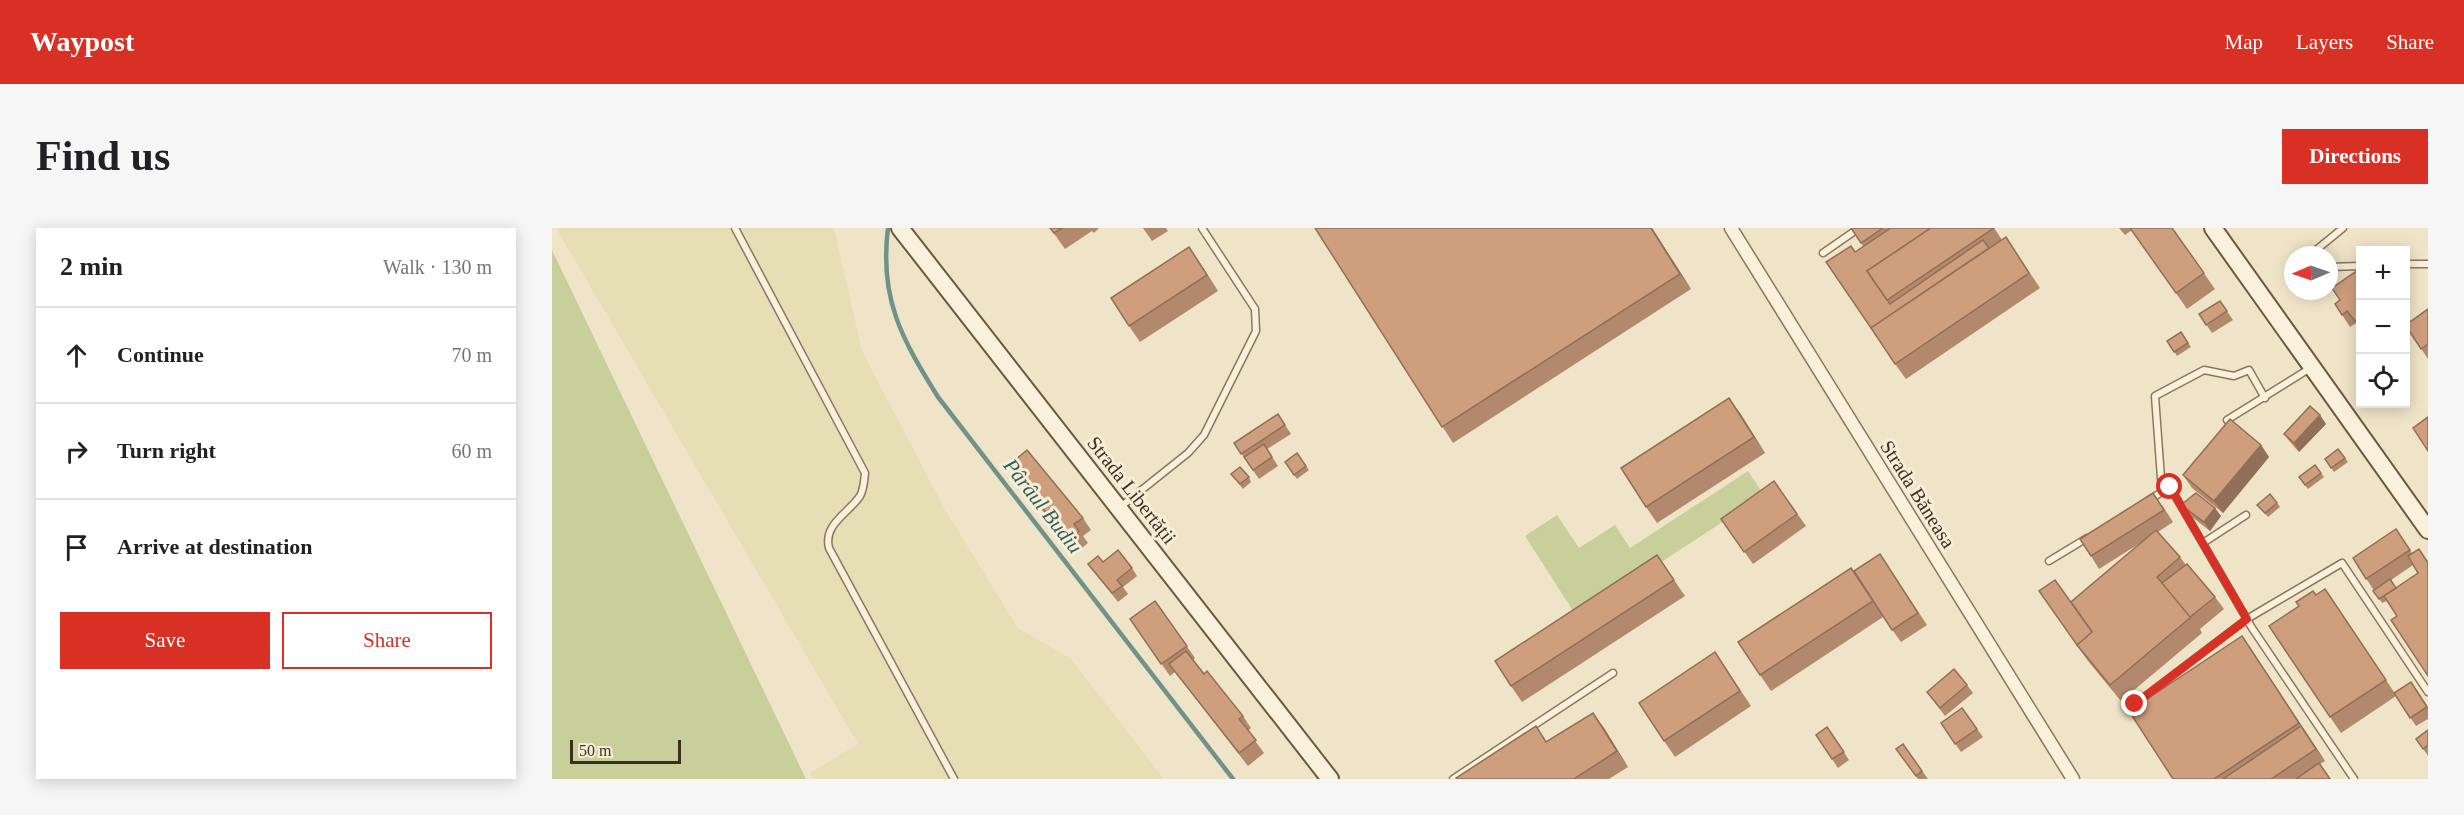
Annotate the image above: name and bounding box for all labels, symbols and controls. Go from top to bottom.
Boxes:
text: Waypost [30,26,134,57]
text: Map [2225,30,2263,54]
text: Layers [2296,30,2353,54]
text: Share [2386,30,2434,54]
button: Directions [2282,129,2428,184]
text: Find us [36,133,170,179]
north arrow [2284,246,2338,300]
map controls [2356,246,2410,408]
button: + [2356,246,2410,300]
text: 2 min [60,252,123,281]
text: Walk · 130 m [383,256,492,278]
button: − [2356,300,2410,354]
icon: ahead [60,339,93,372]
text: Continue [117,342,204,367]
text: 70 m [451,344,492,366]
button: locate [2356,354,2410,408]
street label: Strada Libertății [1082,432,1181,549]
icon: right [60,435,93,468]
street label: Strada Băneasa [1876,436,1960,552]
text: Turn right [117,438,216,463]
text: 60 m [451,440,492,462]
water label: Pârâul Budiu [998,453,1087,558]
route start [2156,473,2182,499]
icon: arrive [60,531,93,564]
text: Arrive at destination [117,534,313,559]
button: Save [60,612,270,669]
button: Share [282,612,492,669]
route end [2121,690,2147,716]
scale bar [570,737,681,764]
text: 50 m [579,742,611,759]

